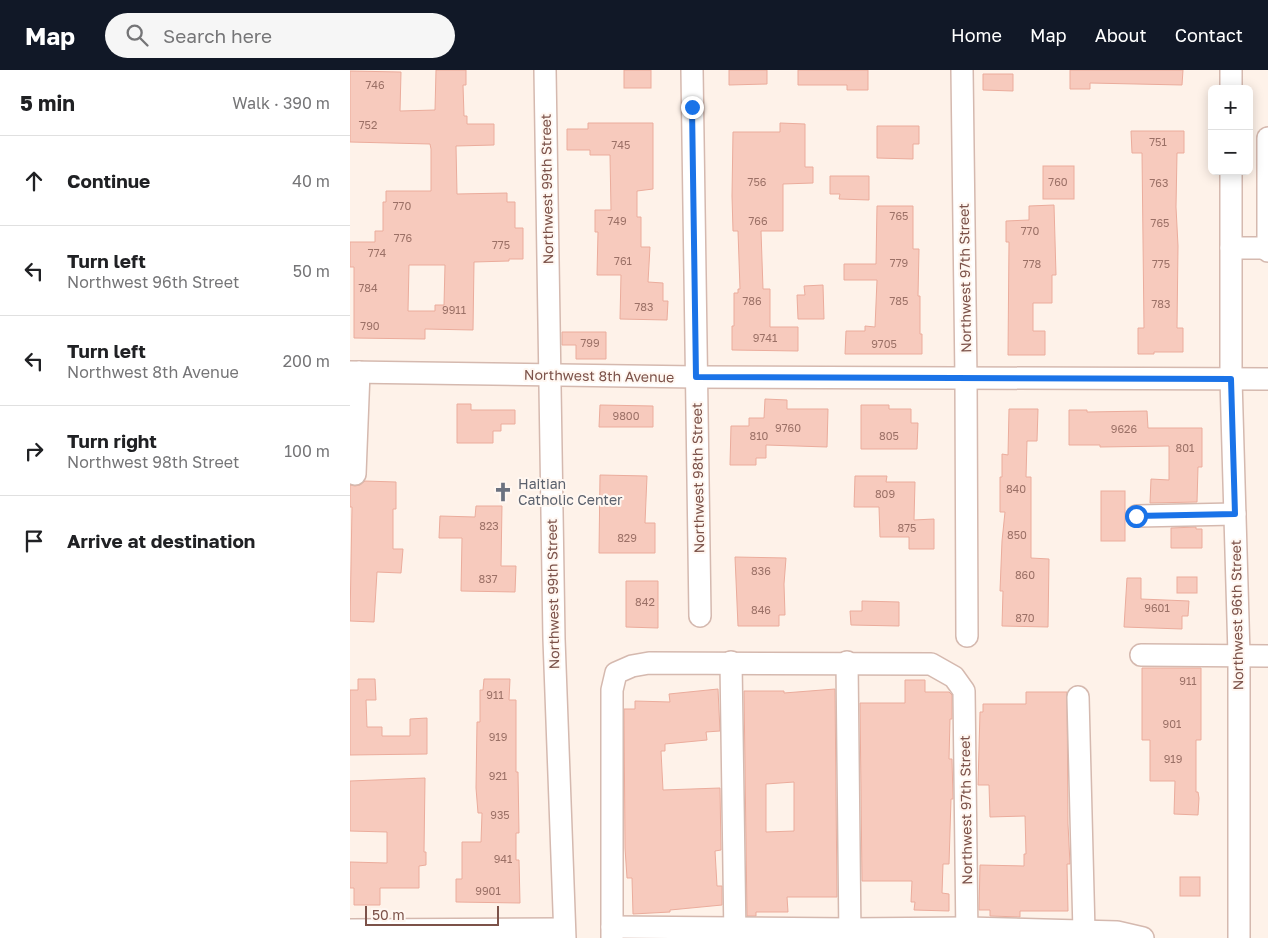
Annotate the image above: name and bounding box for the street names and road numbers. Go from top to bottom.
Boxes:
street label: Northwest 99th Street [537,113,556,265]
street label: Northwest 97th Street [955,203,974,353]
street label: Northwest 8th Avenue [524,366,674,385]
street label: Northwest 98th Street [688,402,707,554]
street label: Northwest 99th Street [543,518,562,670]
street label: Northwest 96th Street [1227,539,1246,691]
street label: Northwest 97th Street [956,735,975,885]

